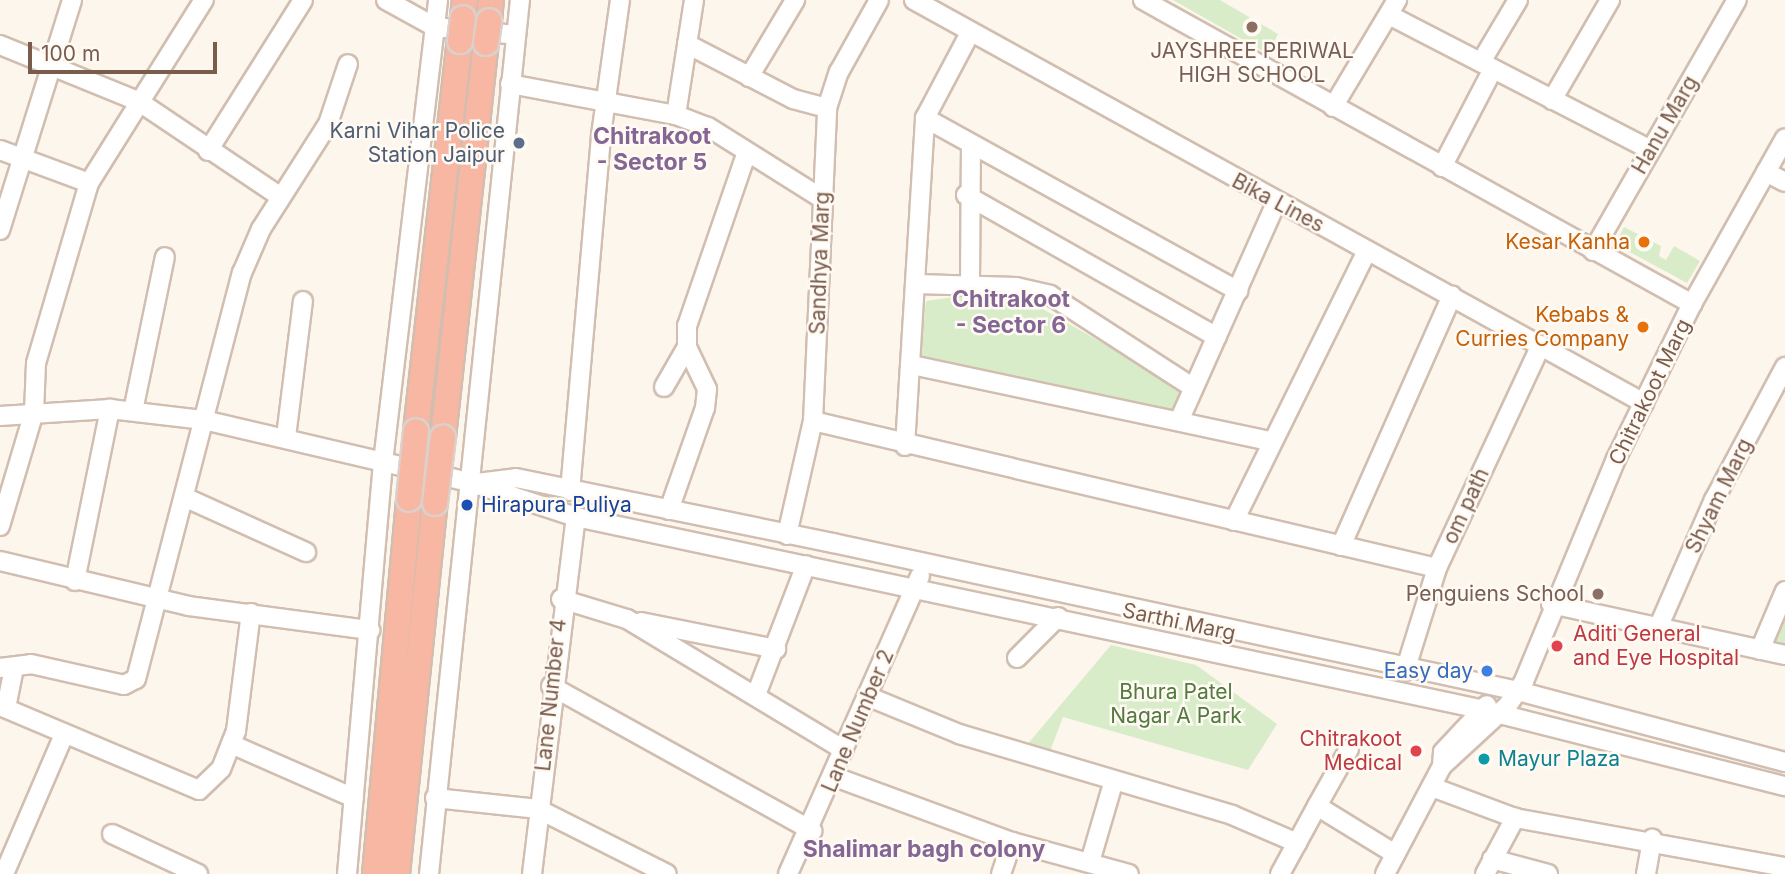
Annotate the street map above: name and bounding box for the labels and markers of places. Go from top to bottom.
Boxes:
marker: JAYSHREE PERIWAL HIGH SCHOOL [1244,19,1260,35]
place label: JAYSHREE PERIWAL HIGH SCHOOL [1150,38,1354,88]
place label: Karni Vihar Police Station Jaipur [330,118,505,168]
marker: Karni Vihar Police Station Jaipur [511,135,527,151]
place label: Kesar Kanha [1505,229,1630,255]
marker: Kesar Kanha [1636,234,1652,250]
place label: Kebabs & Curries Company [1455,302,1629,352]
marker: Kebabs & Curries Company [1635,319,1651,335]
place label: Hirapura Puliya [481,492,632,518]
marker: Hirapura Puliya [459,497,475,513]
place label: Penguiens School [1406,581,1584,607]
marker: Penguiens School [1590,586,1606,602]
place label: Aditi General and Eye Hospital [1573,621,1739,671]
marker: Aditi General and Eye Hospital [1547,636,1567,656]
place label: Easy day [1384,658,1473,684]
marker: Easy day [1479,663,1495,679]
place label: Chitrakoot Medical [1299,726,1402,776]
marker: Chitrakoot Medical [1408,743,1424,759]
place label: Mayur Plaza [1498,746,1620,772]
marker: Mayur Plaza [1476,751,1492,767]

